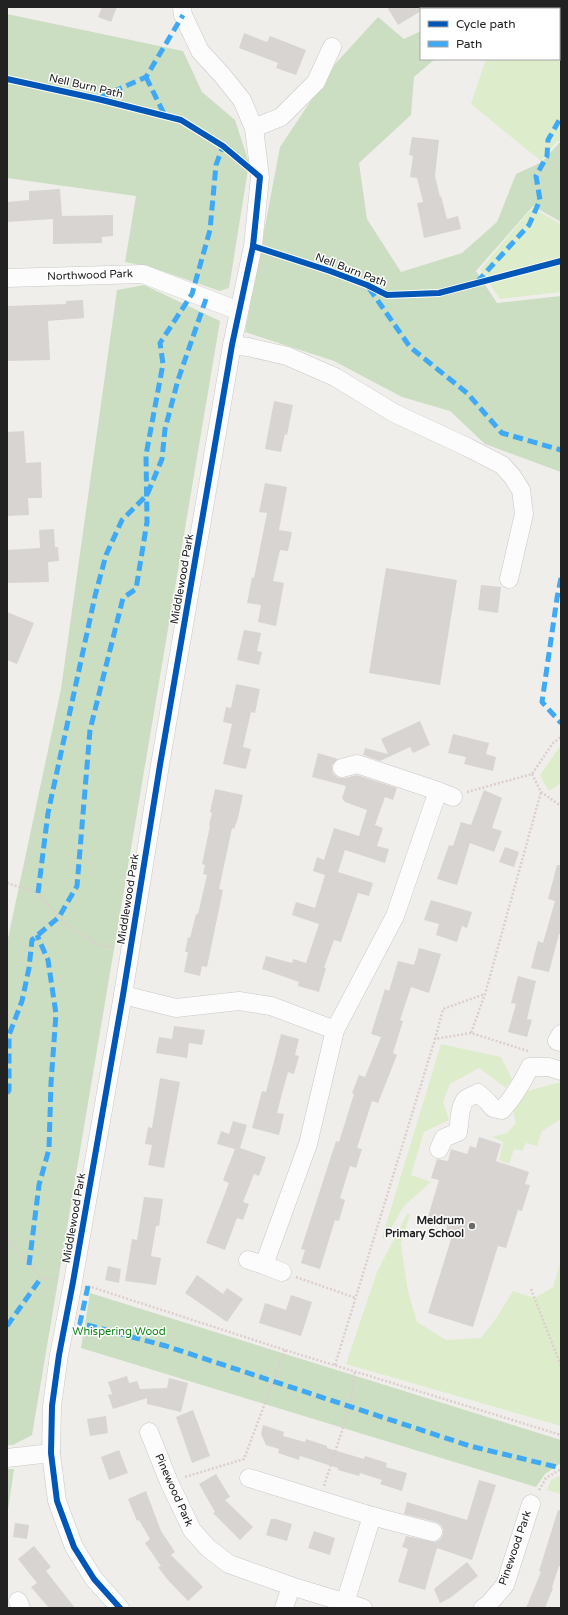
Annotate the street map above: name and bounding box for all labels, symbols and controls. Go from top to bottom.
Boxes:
legend [420,8,560,60]
text: Cycle path [456,17,515,31]
text: Path [456,37,482,51]
street label: Nell Burn Path [48,71,124,101]
street label: Nell Burn Path [314,250,388,290]
street label: Northwood Park [47,267,133,283]
street label: Middlewood Park [168,533,196,625]
street label: Middlewood Park [114,853,142,945]
street label: Middlewood Park [60,1172,88,1264]
place label: Meldrum Primary School [385,1214,464,1241]
marker: Meldrum Primary School [467,1221,477,1231]
park label: Whispering Wood [72,1325,166,1338]
street label: Pinewood Park [152,1452,196,1528]
street label: Pinewood Park [496,1509,534,1587]

